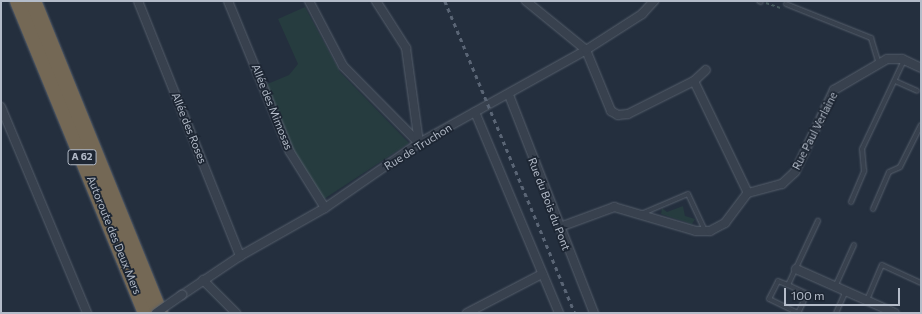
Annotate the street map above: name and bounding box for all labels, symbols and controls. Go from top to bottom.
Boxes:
street label: Allée des Mimosas [249,62,295,152]
street label: Rue Paul Verlaine [790,90,840,172]
street label: Allée des Roses [169,91,209,165]
street label: Rue de Truchon [382,121,454,173]
road number: A 62 [67,149,97,165]
street label: Rue du Bois du Pont [525,156,573,252]
street label: Autoroute des Deux Mers [84,174,144,296]
scale bar [786,280,902,306]
text: 100 m [791,288,825,302]

